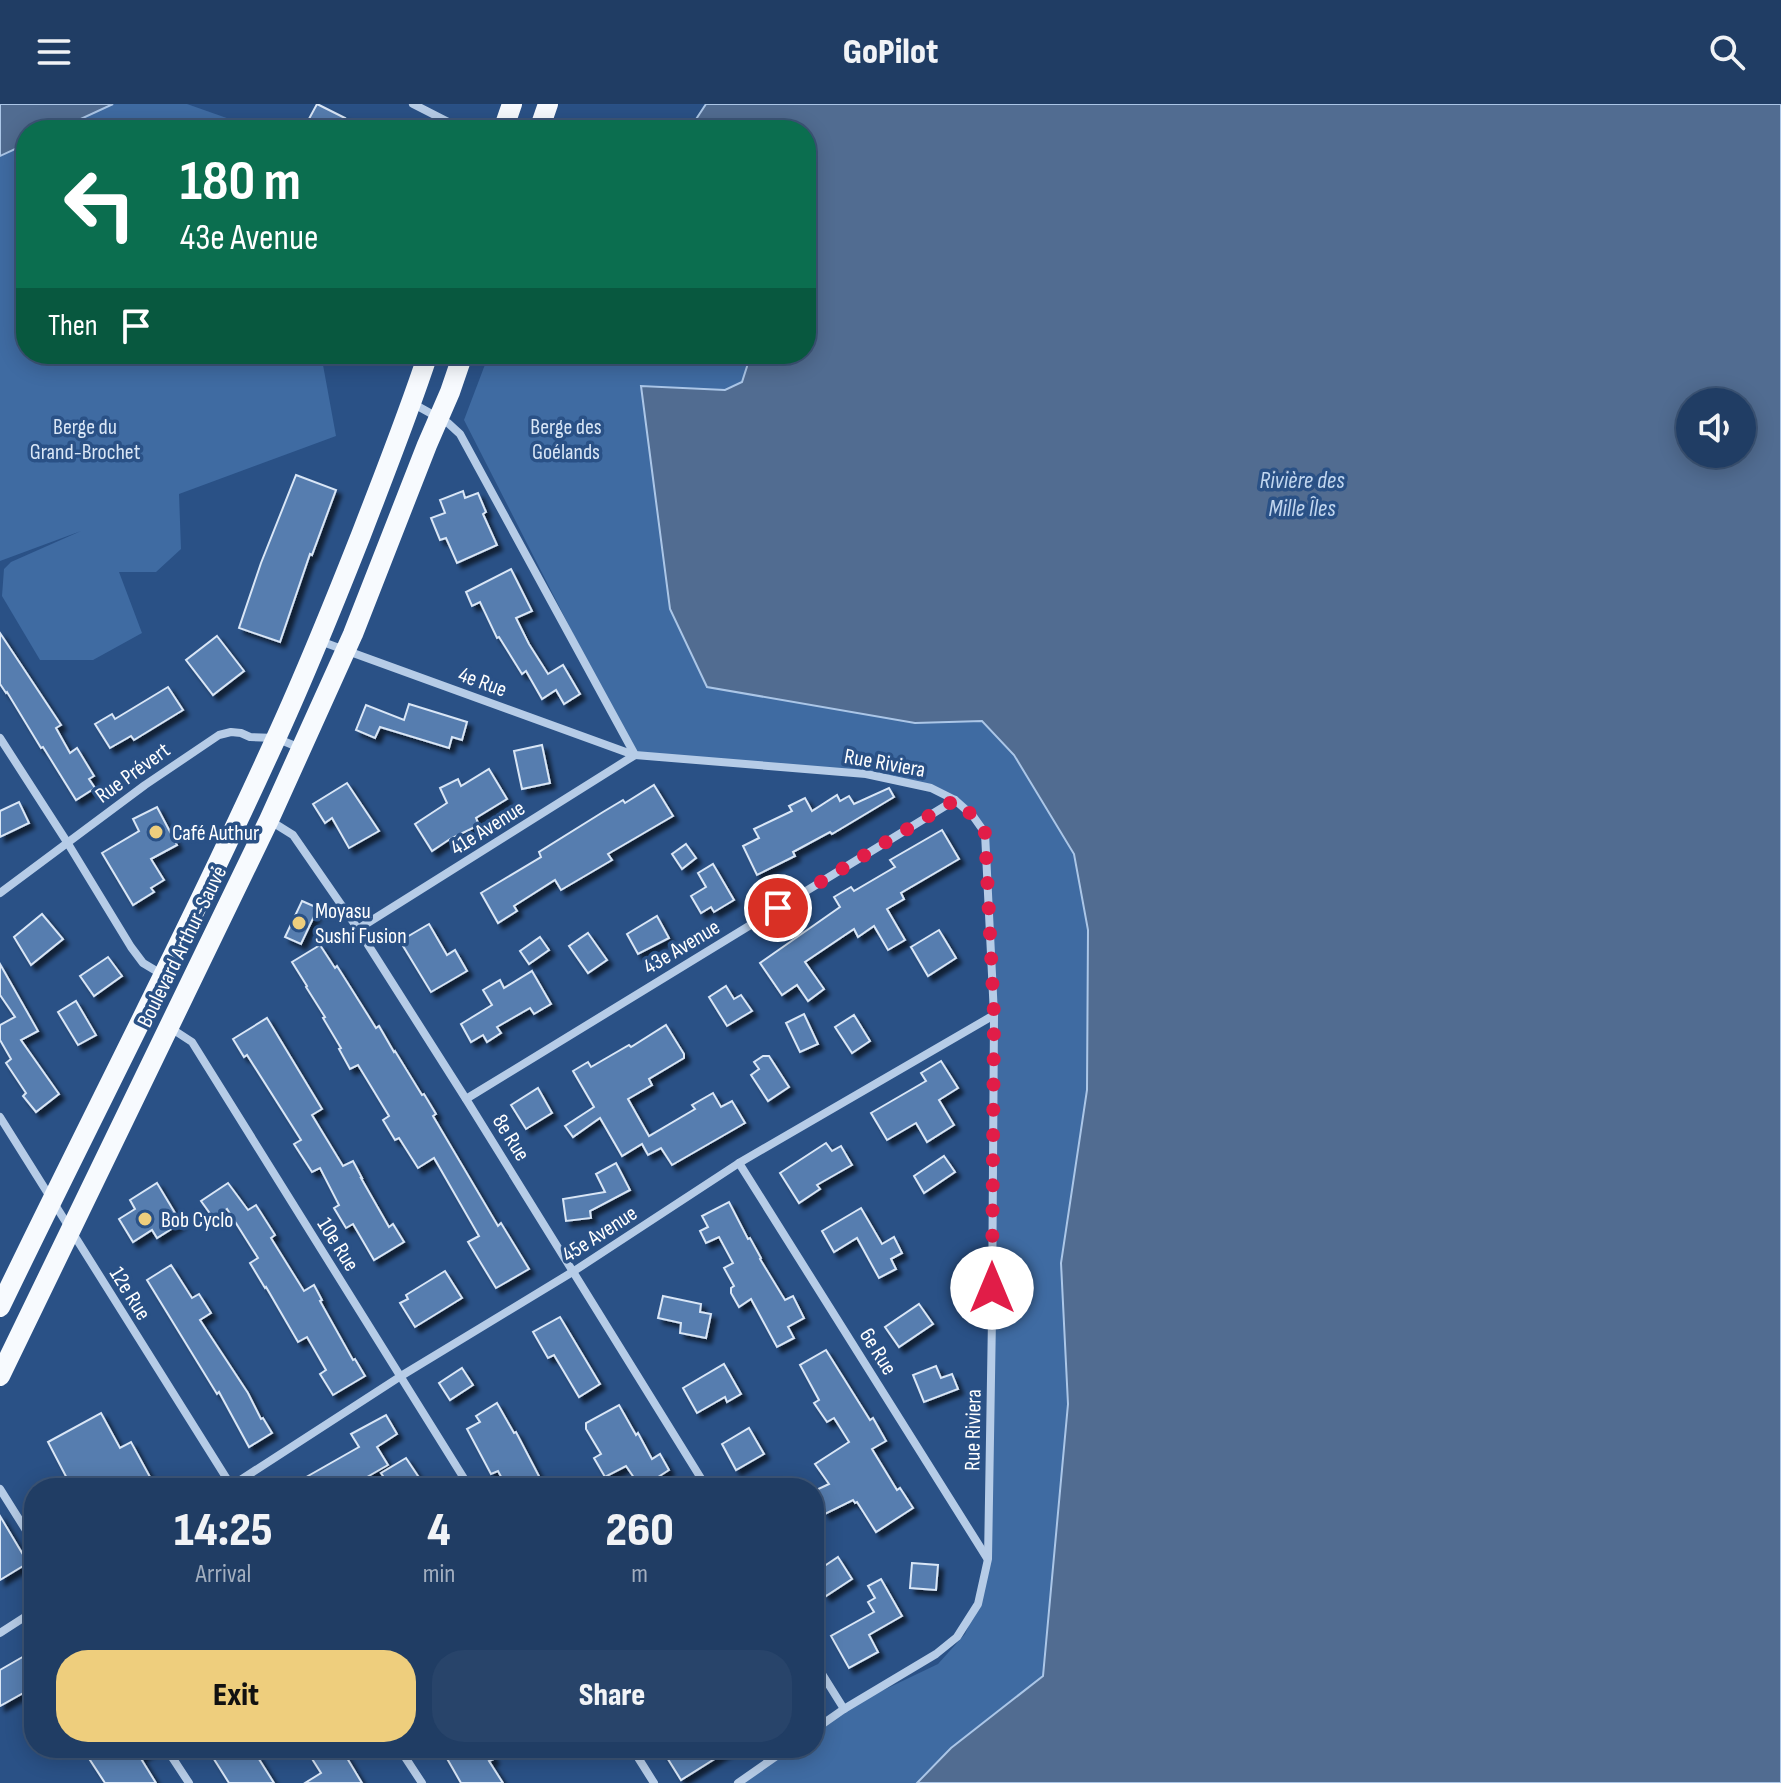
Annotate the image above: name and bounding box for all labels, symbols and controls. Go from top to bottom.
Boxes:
icon: menu [32,30,76,74]
icon: search [1705,30,1749,74]
text: GoPilot [843,31,938,74]
text: 180 m [180,149,301,216]
icon: left [48,152,152,256]
text: 43e Avenue [180,217,319,260]
icon: arrive [114,304,158,348]
text: Then [48,308,98,344]
map controls [1676,388,1756,468]
button: sound [1676,388,1756,468]
park label: Berge du Grand-Brochet [30,414,141,466]
park label: Berge des Goélands [530,414,602,466]
water label: Rivière des Mille Îles [1259,466,1345,523]
street label: 4e Rue [454,661,510,704]
street label: Rue Prévert [90,737,176,809]
street label: Rue Riviera [842,743,927,784]
street label: 41e Avenue [445,795,530,862]
place label: Café Authur [172,820,259,847]
marker: Café Authur [147,823,165,841]
street label: Boulevard Arthur-Sauvé [132,862,233,1032]
pin [744,874,812,942]
icon: arrive [756,886,800,930]
place label: Moyasu Sushi Fusion [315,898,407,950]
marker: Moyasu Sushi Fusion [290,914,308,932]
street label: 43e Avenue [639,914,725,981]
street label: 8e Rue [486,1109,535,1166]
street label: 45e Avenue [557,1200,642,1269]
place label: Bob Cyclo [161,1207,234,1234]
marker: Bob Cyclo [136,1210,154,1228]
street label: 10e Rue [311,1213,365,1277]
position arrow [950,1246,1034,1330]
street label: 12e Rue [103,1262,156,1325]
street label: 6e Rue [853,1323,902,1380]
street label: Rue Riviera [959,1389,988,1471]
text: 14:25 [174,1502,273,1559]
text: 4 [427,1502,451,1559]
text: 260 [605,1502,674,1559]
text: Arrival [195,1559,251,1590]
text: min [423,1559,455,1590]
text: m [631,1559,648,1590]
button: Exit [56,1650,416,1742]
button: Share [432,1650,792,1742]

